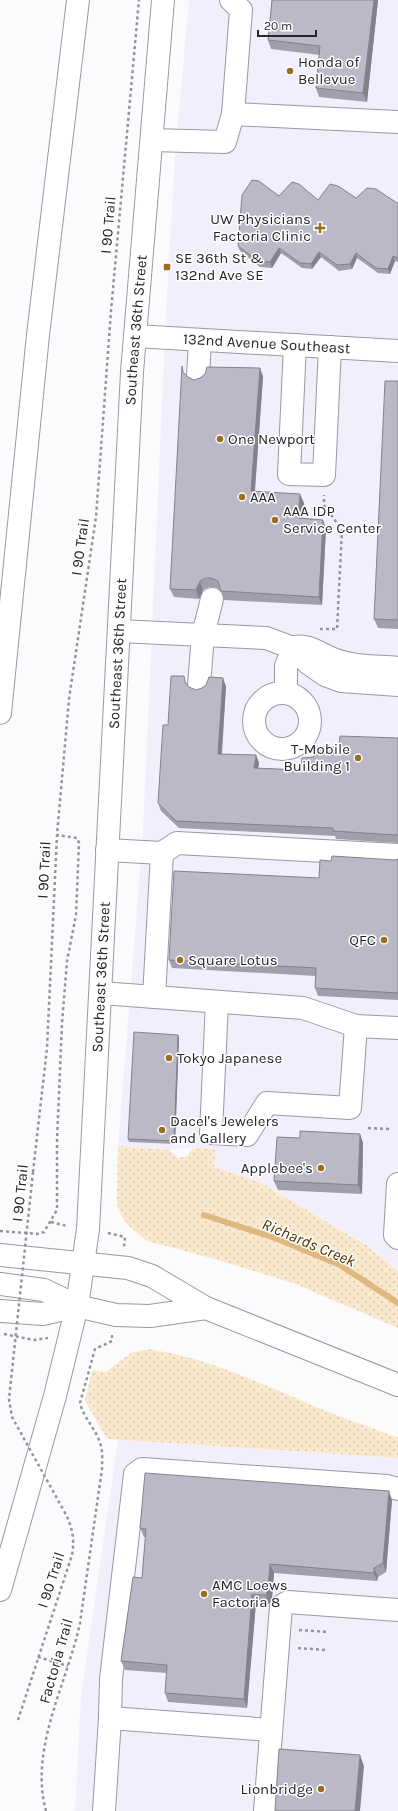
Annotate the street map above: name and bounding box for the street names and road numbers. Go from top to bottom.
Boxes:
street label: I 90 Trail [97,195,119,255]
street label: Southeast 36th Street [121,254,151,406]
street label: 132nd Avenue Southeast [183,330,351,357]
street label: I 90 Trail [67,517,93,577]
street label: Southeast 36th Street [105,577,130,729]
street label: I 90 Trail [34,841,54,899]
street label: Southeast 36th Street [88,901,114,1053]
street label: I 90 Trail [8,1163,32,1223]
street label: I 90 Trail [34,1550,68,1610]
street label: Factoria Trail [35,1616,77,1706]

